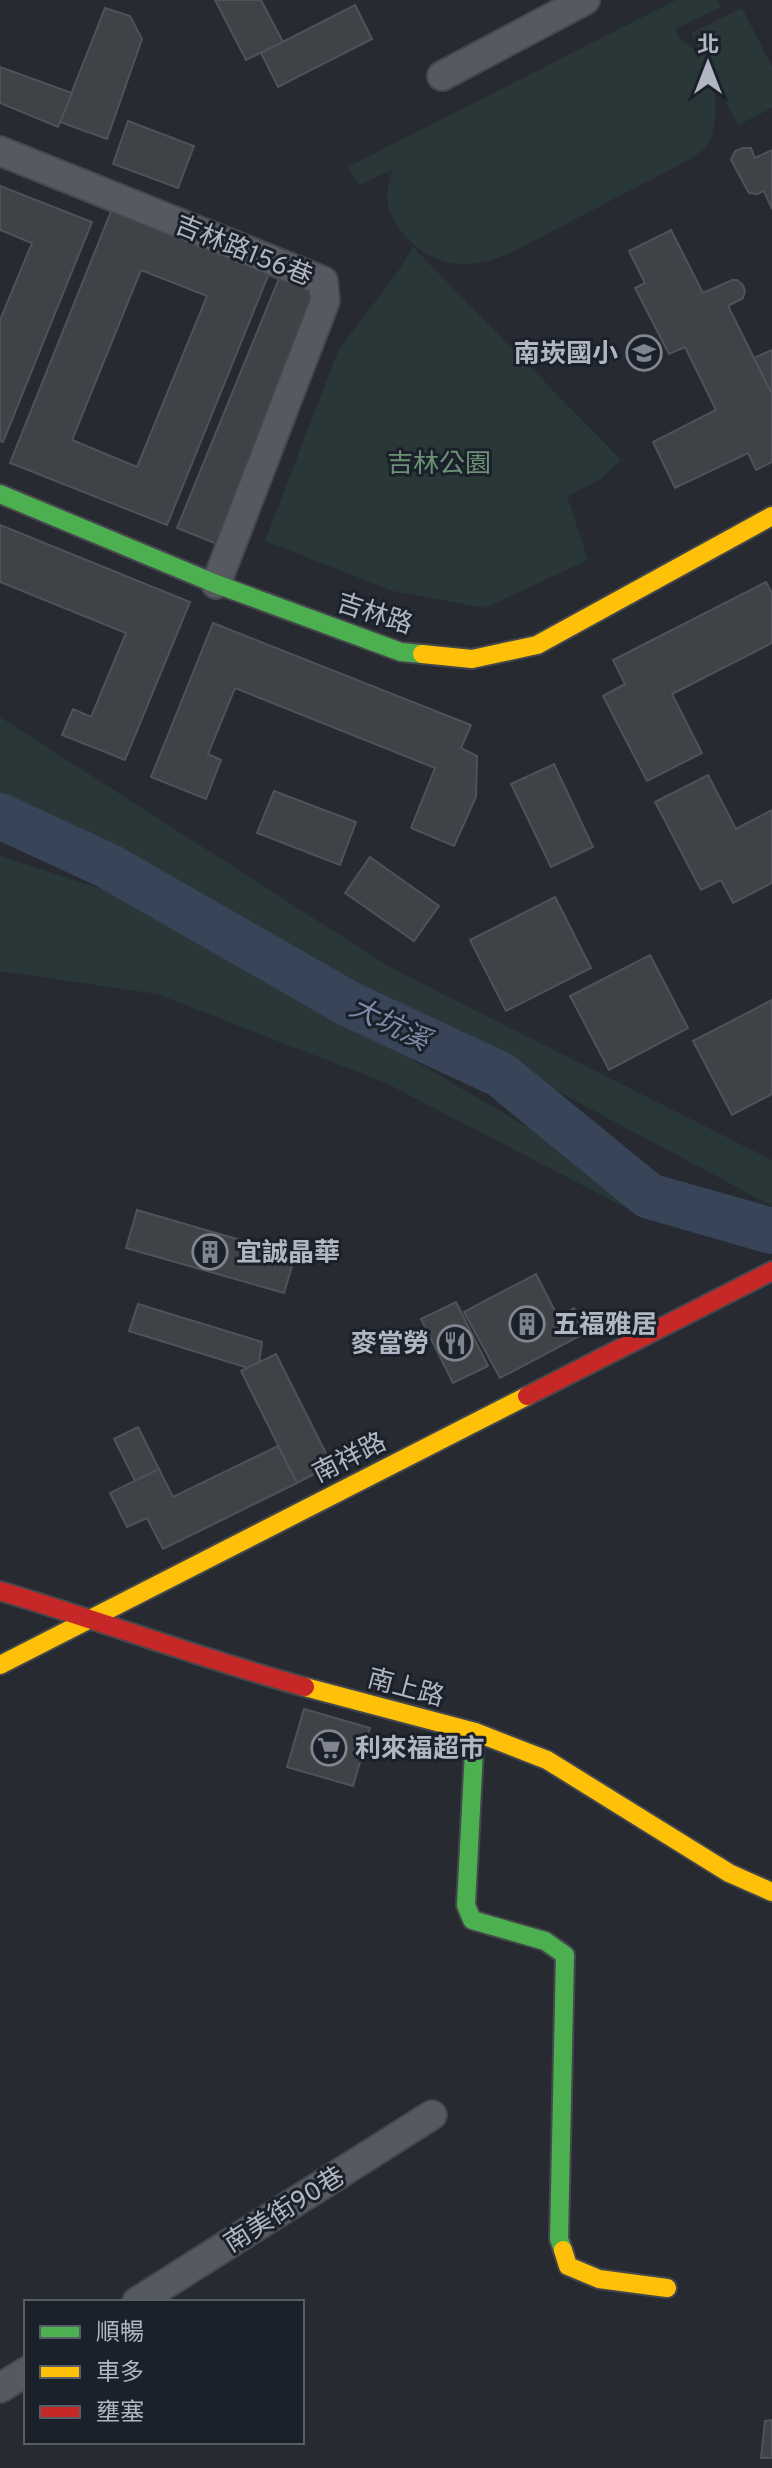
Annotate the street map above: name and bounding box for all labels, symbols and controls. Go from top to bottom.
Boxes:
north arrow [668,24,748,104]
text: 北 [697,33,719,60]
street label: 吉林路156巷 [169,210,317,295]
school or university icon: 南崁國小 [625,334,663,372]
place label: 南崁國小 [514,339,618,372]
park label: 吉林公園 [387,449,491,482]
street label: 吉林路 [332,588,416,643]
water label: 大坑溪 [343,991,438,1062]
building icon: 宜誠晶華 [191,1233,229,1271]
place label: 宜誠晶華 [236,1238,340,1271]
building icon: 五福雅居 [508,1305,546,1343]
place label: 五福雅居 [553,1310,657,1343]
restaurant icon: 麥當勞 [436,1324,474,1362]
place label: 麥當勞 [351,1329,429,1362]
street label: 南祥路 [308,1427,392,1492]
street label: 南上路 [363,1663,447,1715]
supermarket icon: 利來福超市 [310,1729,348,1767]
place label: 利來福超市 [355,1734,485,1767]
street label: 南美街90巷 [219,2161,352,2261]
legend [24,2300,304,2444]
text: 順暢 [96,2319,144,2349]
text: 車多 [96,2359,144,2389]
text: 壅塞 [96,2399,144,2429]

